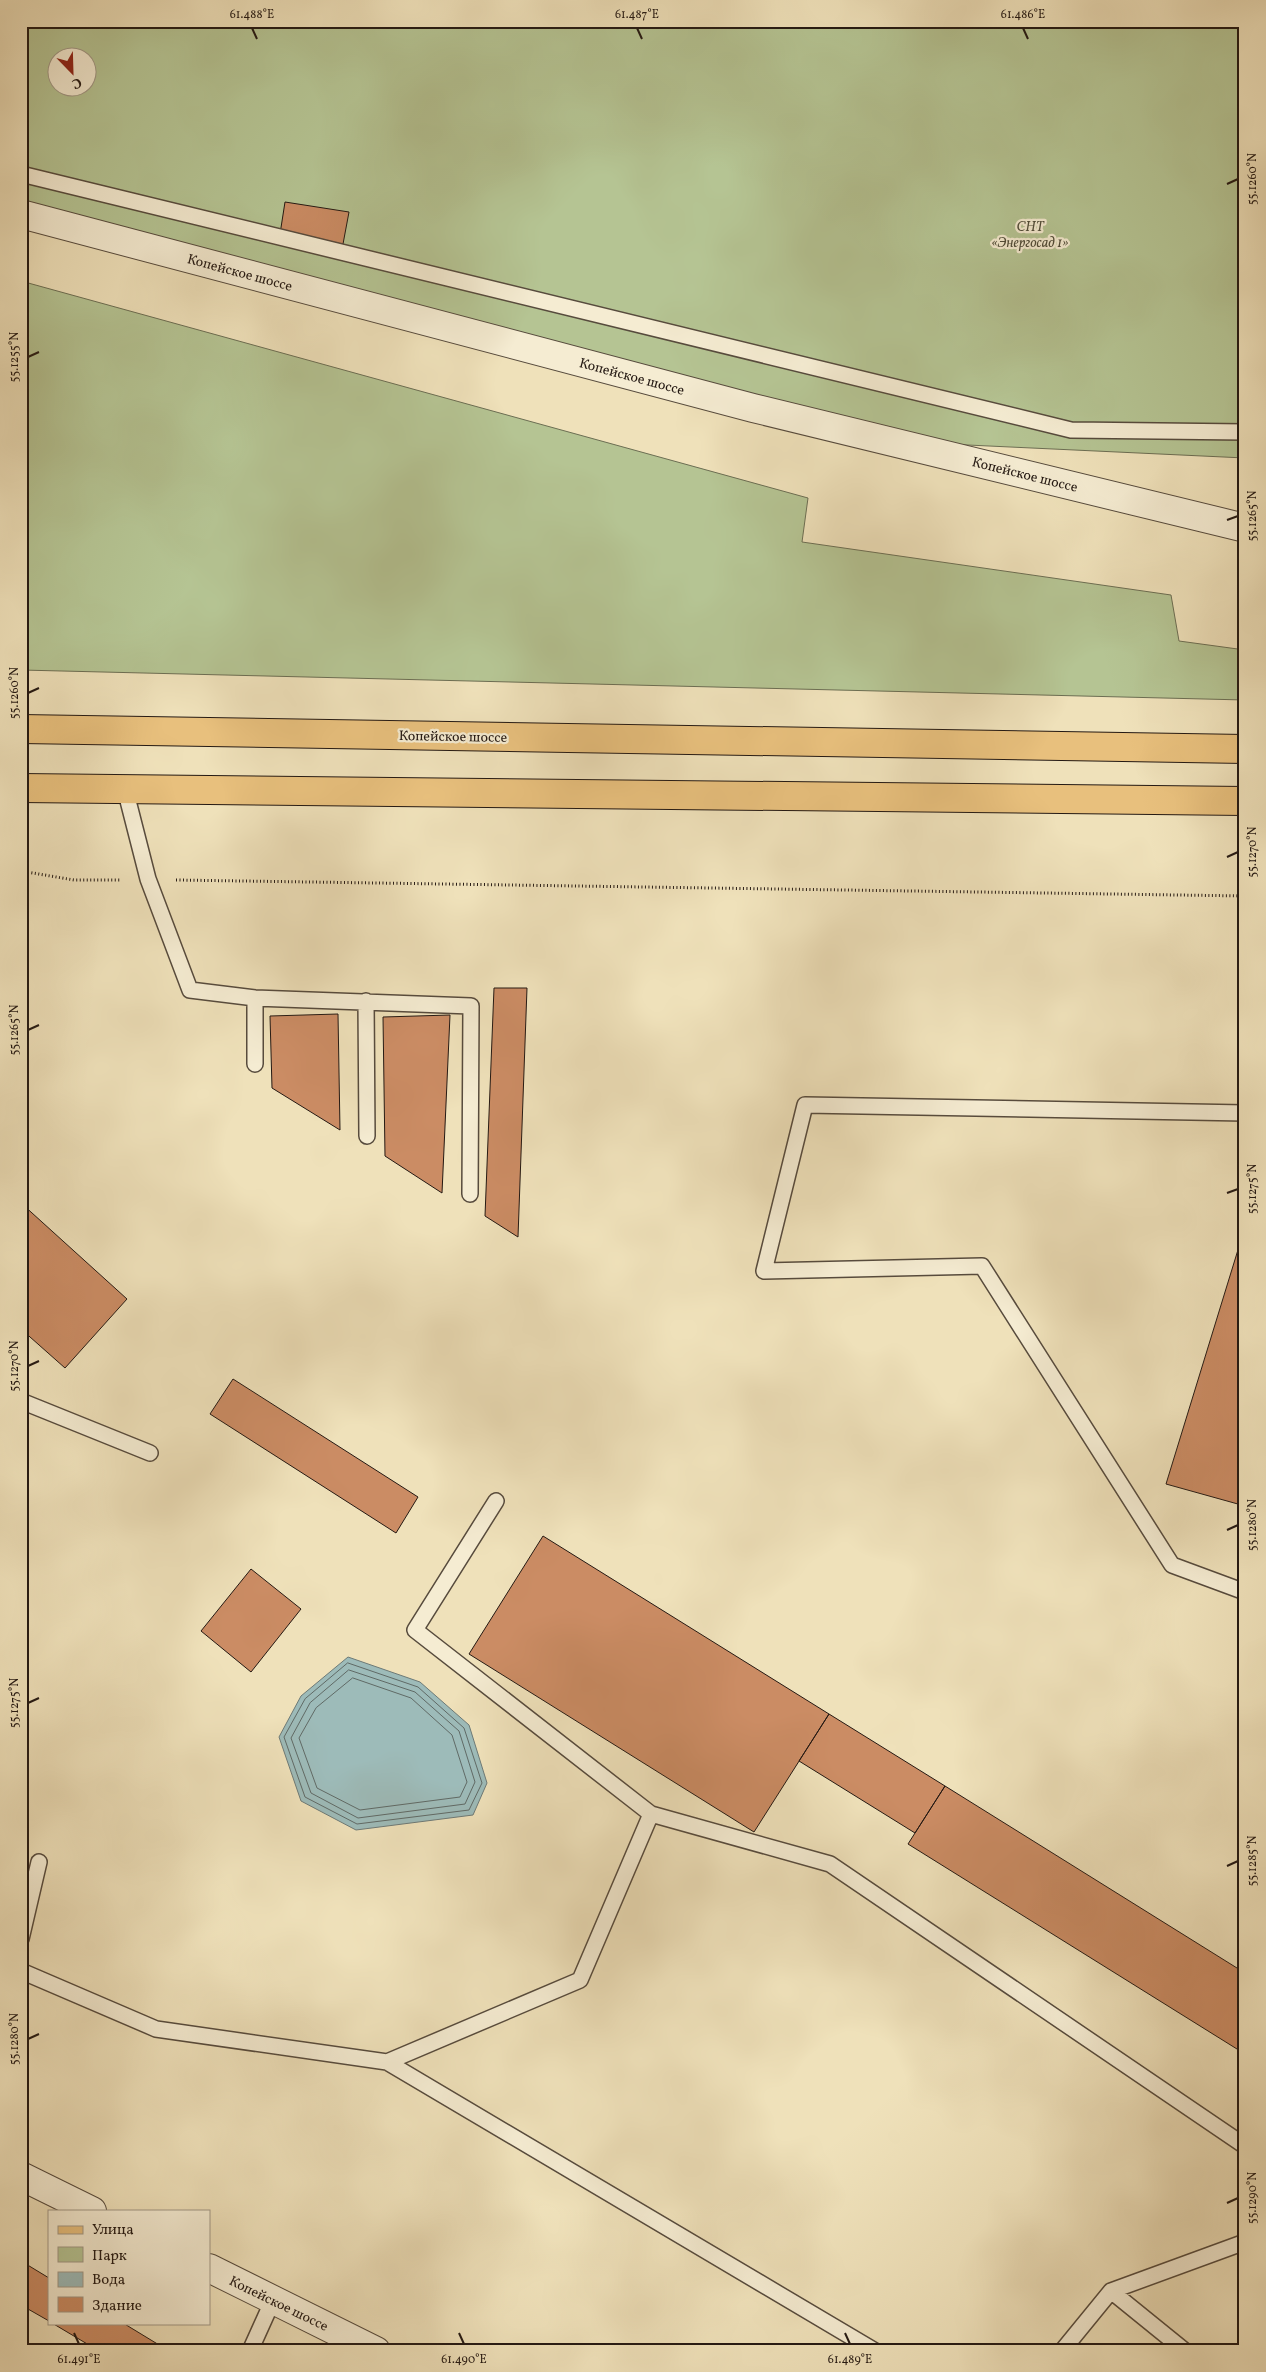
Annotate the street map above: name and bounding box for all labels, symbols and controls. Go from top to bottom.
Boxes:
text: 61.488°E [230,7,274,23]
text: 61.487°E [615,7,659,23]
text: 61.486°E [1001,7,1045,23]
north arrow [48,48,98,98]
text: С [69,72,84,93]
text: 55.1260°N [1245,153,1261,205]
park label: СНТ «Энергосад 1» [991,218,1069,253]
street label: Копейское шоссе [185,250,295,297]
text: 55.1255°N [7,332,23,382]
street label: Копейское шоссе [577,354,687,401]
street label: Копейское шоссе [970,453,1080,498]
text: 55.1265°N [1245,491,1261,541]
text: 55.1260°N [7,667,23,719]
street label: Копейское шоссе [399,727,508,748]
text: 55.1270°N [1245,826,1261,877]
text: 55.1265°N [7,1005,23,1055]
text: 55.1275°N [1245,1164,1261,1214]
text: 55.1270°N [7,1340,23,1391]
text: 55.1280°N [1245,1499,1261,1551]
text: 55.1275°N [7,1678,23,1728]
text: 55.1285°N [1245,1836,1261,1886]
text: 55.1280°N [7,2013,23,2065]
text: 55.1290°N [1245,2172,1261,2224]
legend [48,2210,210,2324]
text: Улица [92,2220,134,2241]
text: Парк [92,2246,127,2267]
text: Вода [92,2270,125,2291]
street label: Копейское шоссе [225,2272,332,2337]
text: Здание [92,2296,142,2317]
text: 61.491°E [58,2352,100,2368]
text: 61.490°E [441,2352,487,2368]
text: 61.489°E [828,2352,872,2368]

